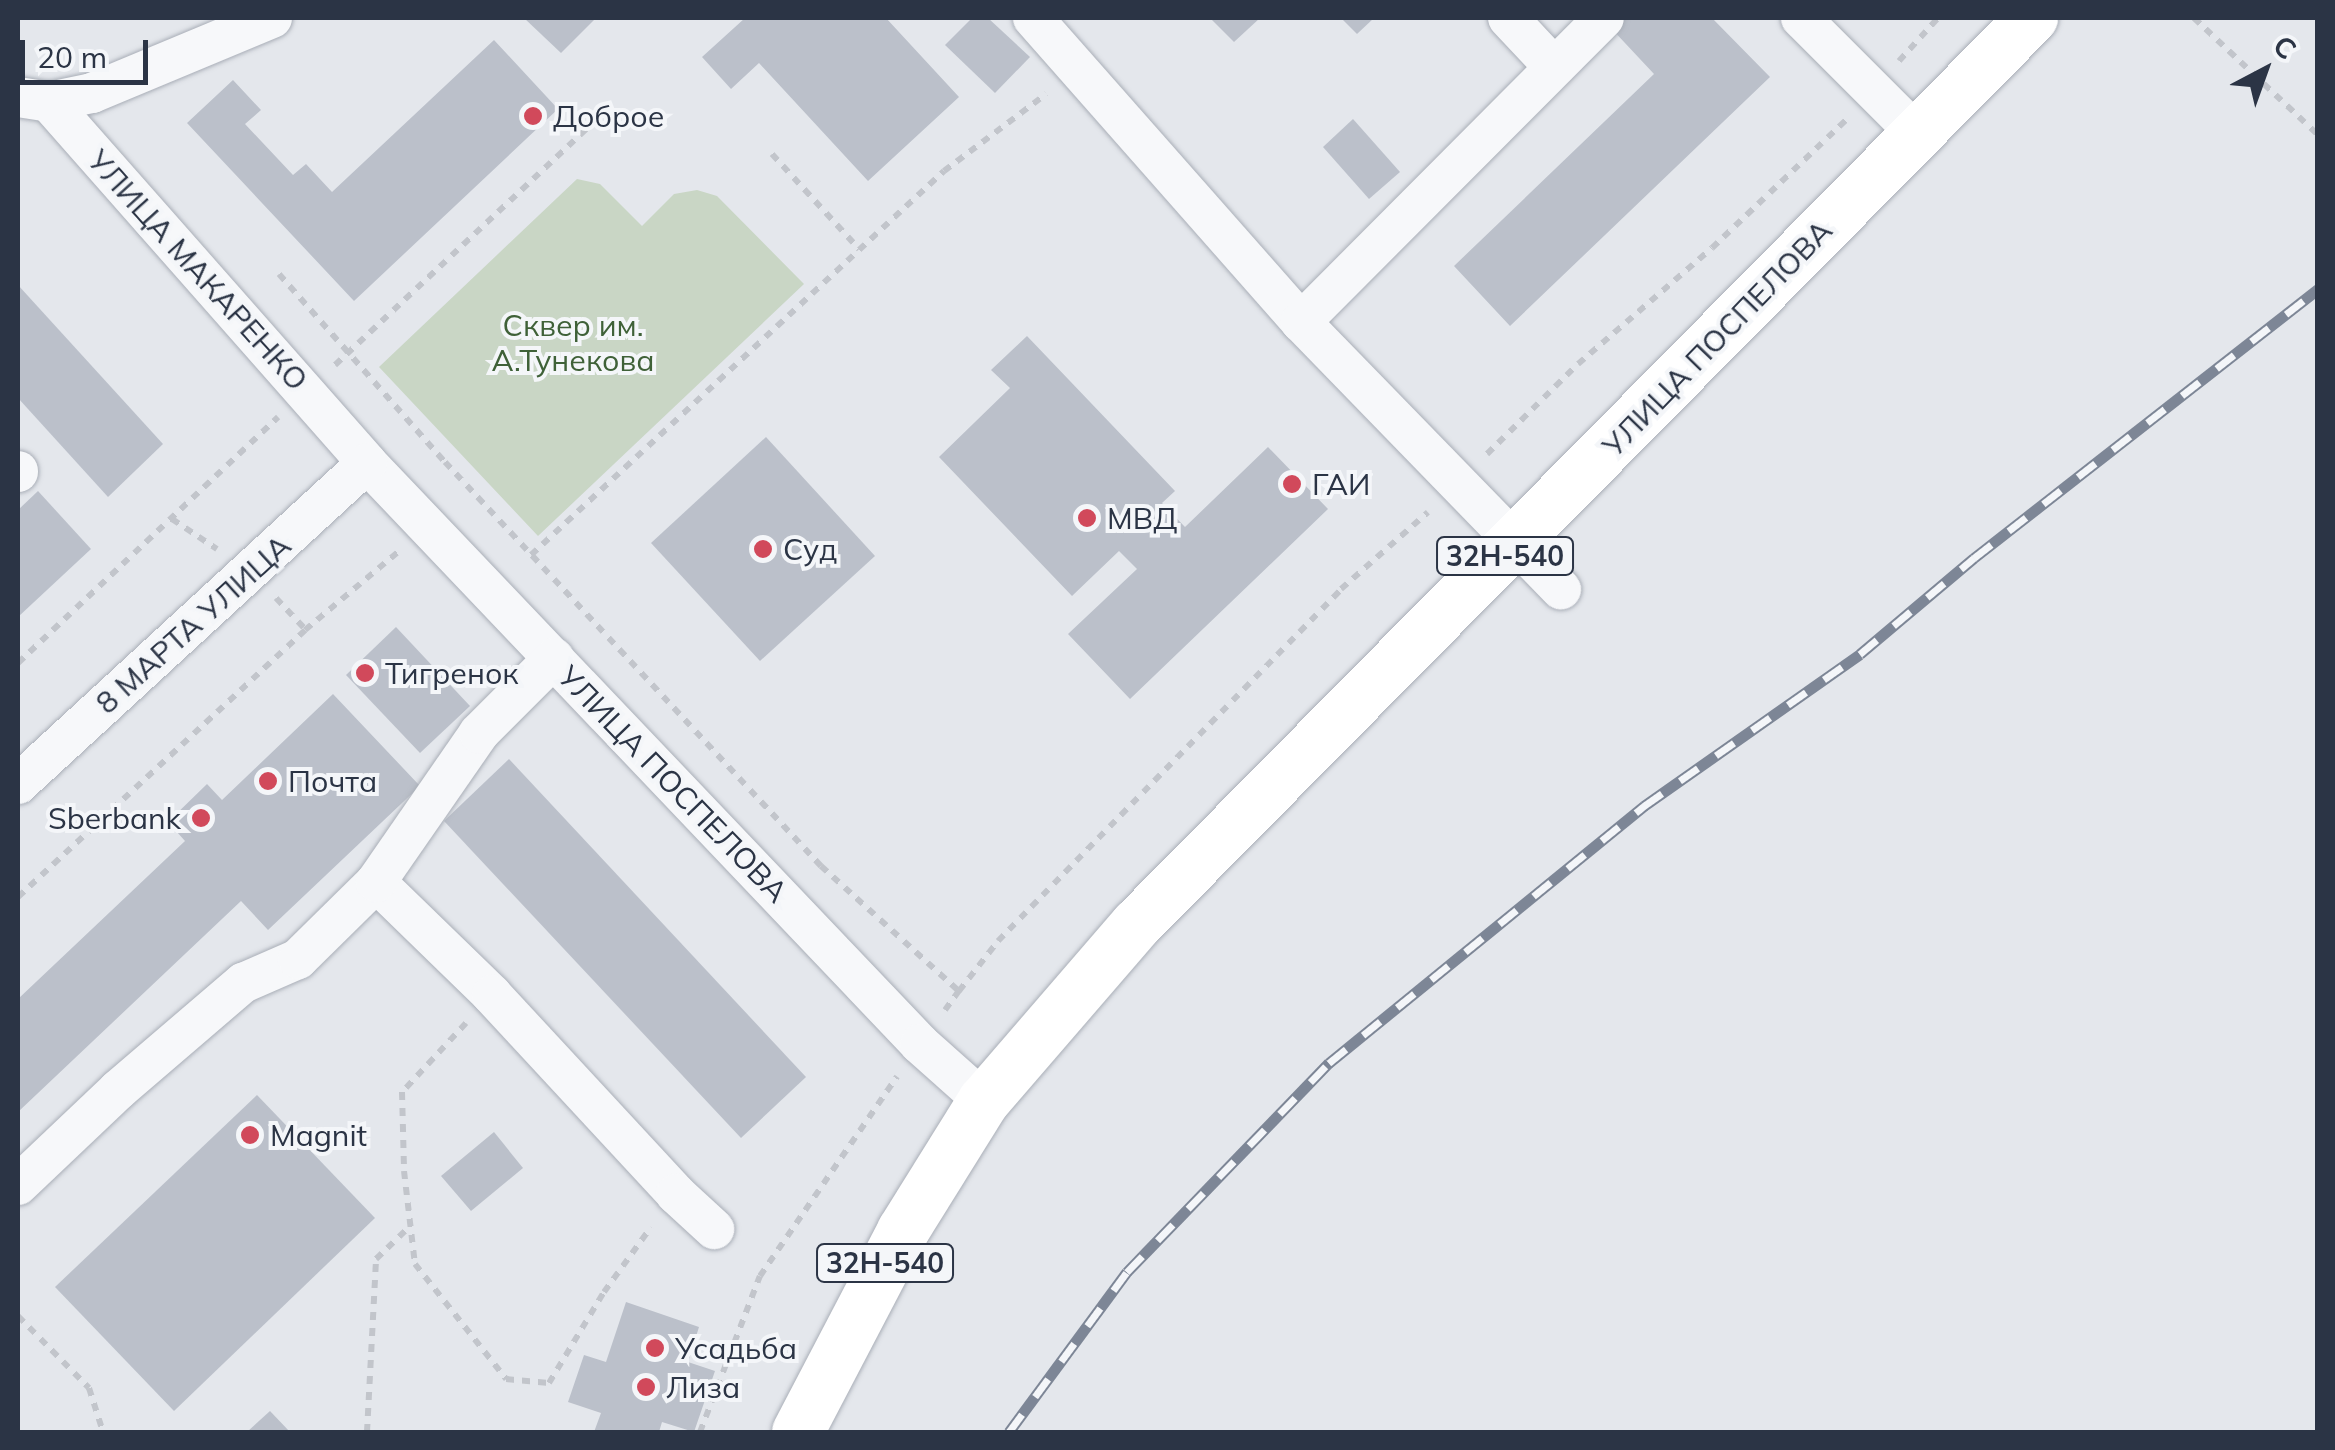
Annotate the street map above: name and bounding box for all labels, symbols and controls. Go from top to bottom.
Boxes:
scale bar [25,20,152,82]
north arrow [2215,20,2315,120]
text: С [2266,27,2304,66]
text: 20 m [37,38,107,76]
place label: Доброе [553,98,664,134]
marker: Доброе [522,105,544,127]
street label: УЛИЦА МАКАРЕНКО [81,142,315,398]
street label: УЛИЦА ПОСПЕЛОВА [1595,212,1839,464]
park label: Сквер им. А.Тунекова [491,307,655,378]
place label: ГАИ [1312,466,1370,502]
marker: ГАИ [1281,473,1303,495]
place label: МВД [1107,500,1177,536]
marker: МВД [1076,507,1098,529]
street label: 8 МАРТА УЛИЦА [88,527,298,721]
place label: Суд [783,531,837,567]
road number: 32Н-540 [1435,533,1575,579]
marker: Суд [752,538,774,560]
place label: Тигренок [385,655,518,691]
street label: УЛИЦА ПОСПЕЛОВА [551,658,795,910]
marker: Тигренок [354,662,376,684]
place label: Почта [288,763,377,799]
marker: Почта [257,770,279,792]
place label: Sberbank [48,800,181,836]
marker: Sberbank [190,807,212,829]
place label: Magnit [270,1117,367,1153]
marker: Magnit [239,1124,261,1146]
road number: 32Н-540 [815,1240,955,1286]
place label: Усадьба [675,1330,797,1366]
marker: Усадьба [644,1337,666,1359]
place label: Лиза [666,1369,740,1405]
marker: Лиза [635,1376,657,1398]

